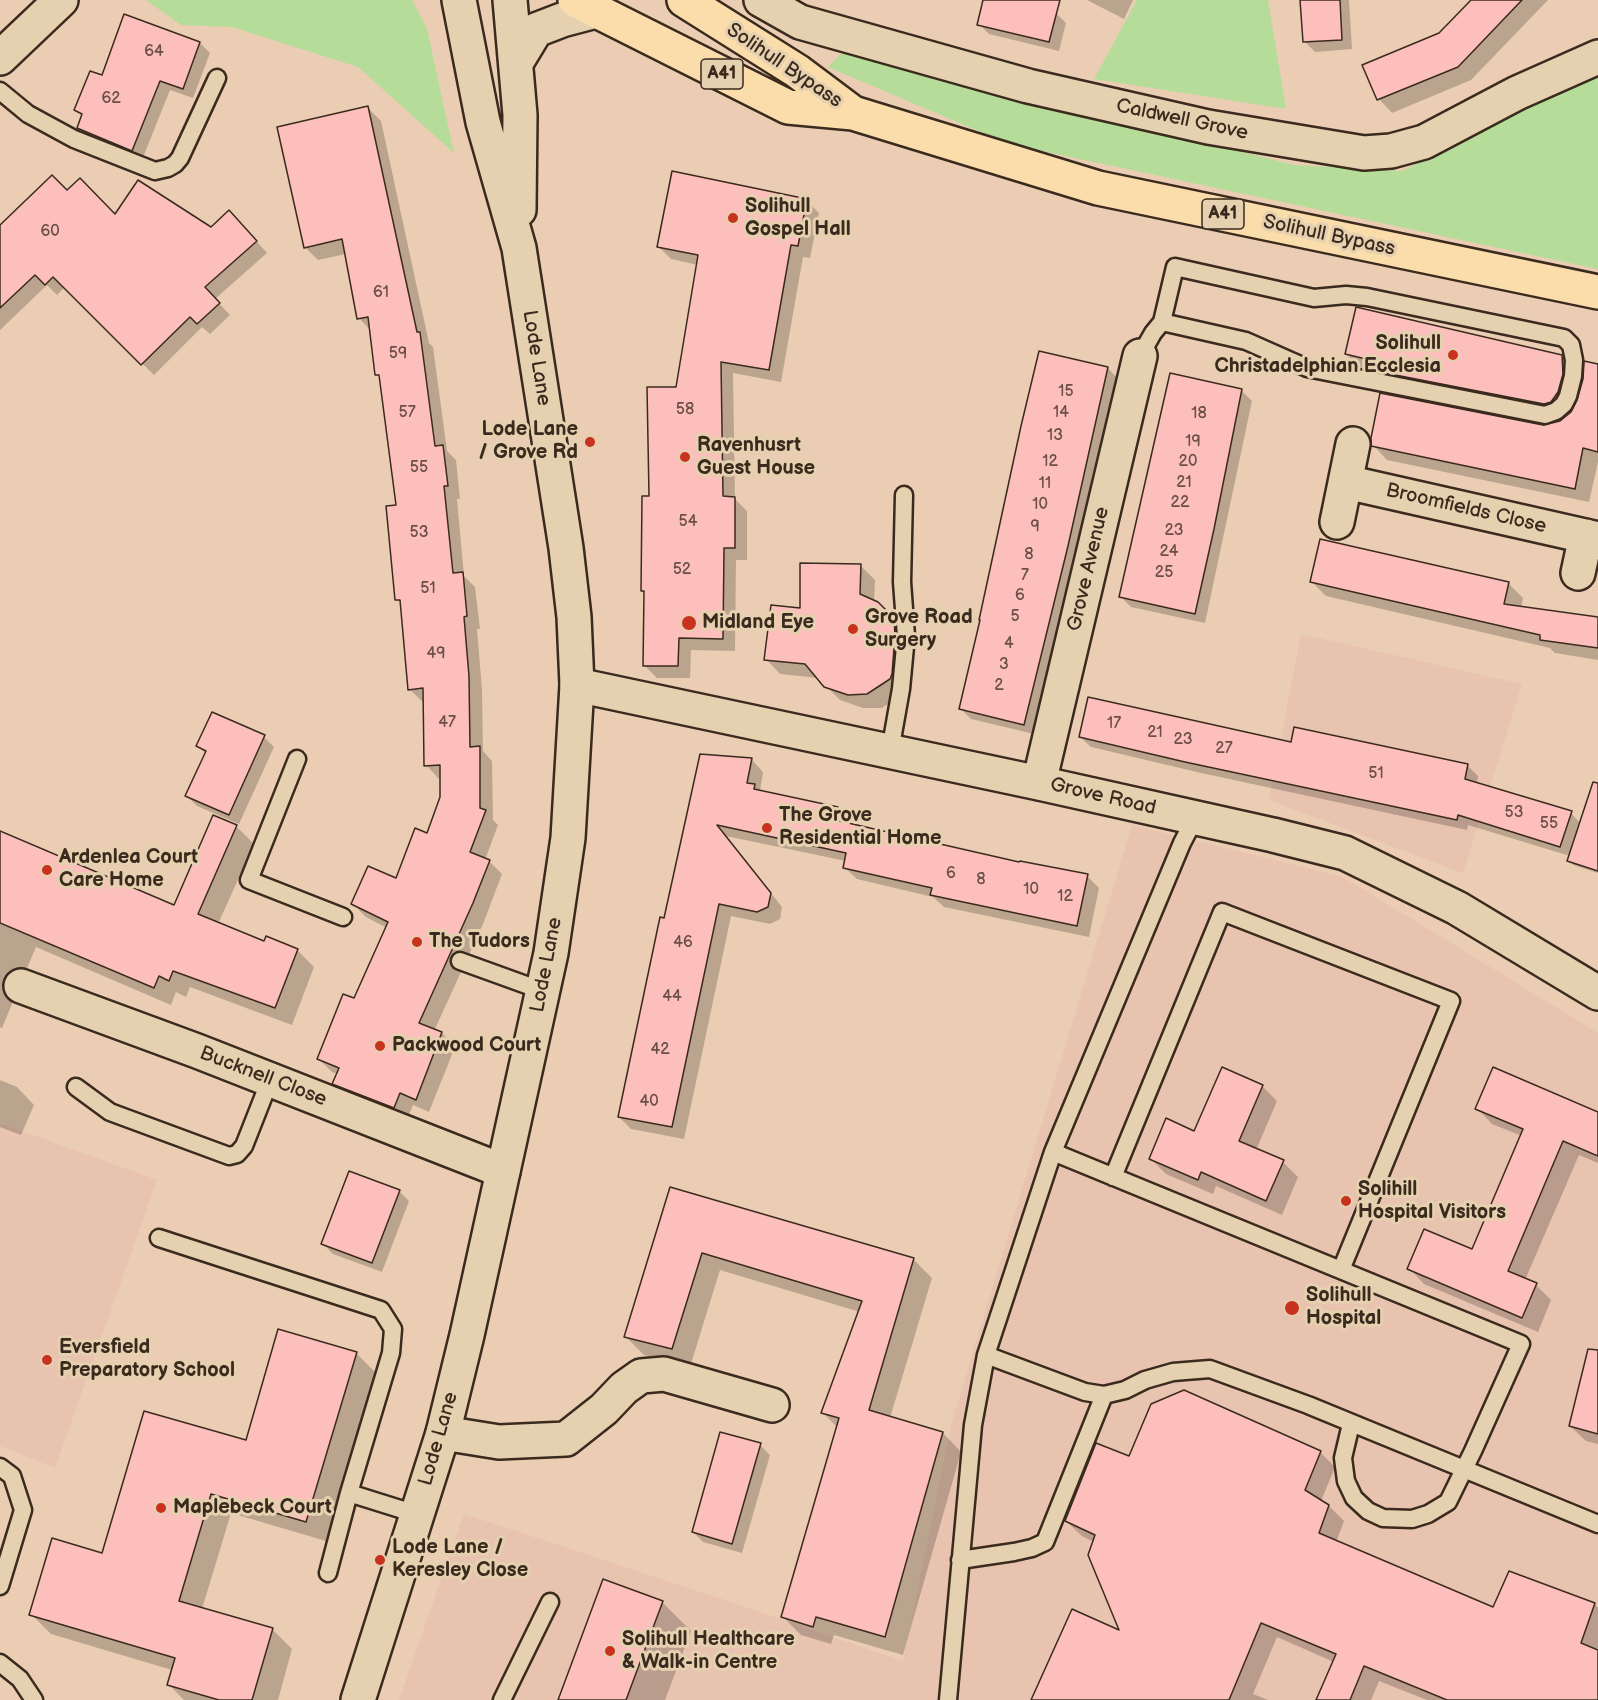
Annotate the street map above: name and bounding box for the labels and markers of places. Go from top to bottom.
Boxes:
place label: Solihull Gospel Hall [745,195,851,242]
marker: Solihull Gospel Hall [726,211,740,225]
place label: Solihull Christadelphian Ecclesia [1215,332,1441,379]
marker: Solihull Christadelphian Ecclesia [1446,348,1460,362]
place label: Lode Lane / Grove Rd [478,418,578,465]
place label: Ravenhusrt Guest House [697,434,815,481]
marker: Lode Lane / Grove Rd [583,435,597,449]
marker: Ravenhusrt Guest House [678,450,692,464]
place label: Grove Road Surgery [865,606,973,653]
place label: Midland Eye [702,611,814,635]
marker: Midland Eye [680,614,698,632]
marker: Grove Road Surgery [846,622,860,636]
place label: The Grove Residential Home [779,804,942,851]
marker: The Grove Residential Home [760,821,774,835]
place label: Ardenlea Court Care Home [59,846,198,893]
marker: Ardenlea Court Care Home [40,863,54,877]
place label: The Tudors [429,930,530,954]
marker: The Tudors [410,935,424,949]
place label: Packwood Court [392,1034,541,1058]
marker: Packwood Court [373,1039,387,1053]
place label: Solihill Hospital Visitors [1358,1178,1506,1225]
marker: Solihill Hospital Visitors [1339,1194,1353,1208]
place label: Solihull Hospital [1306,1284,1381,1331]
marker: Solihull Hospital [1283,1299,1301,1317]
place label: Eversfield Preparatory School [59,1336,235,1383]
marker: Eversfield Preparatory School [40,1353,54,1367]
place label: Maplebeck Court [173,1496,332,1520]
marker: Maplebeck Court [154,1501,168,1515]
place label: Lode Lane / Keresley Close [392,1536,528,1583]
marker: Lode Lane / Keresley Close [373,1553,387,1567]
place label: Solihull Healthcare & Walk-in Centre [622,1628,795,1675]
marker: Solihull Healthcare & Walk-in Centre [603,1644,617,1658]

